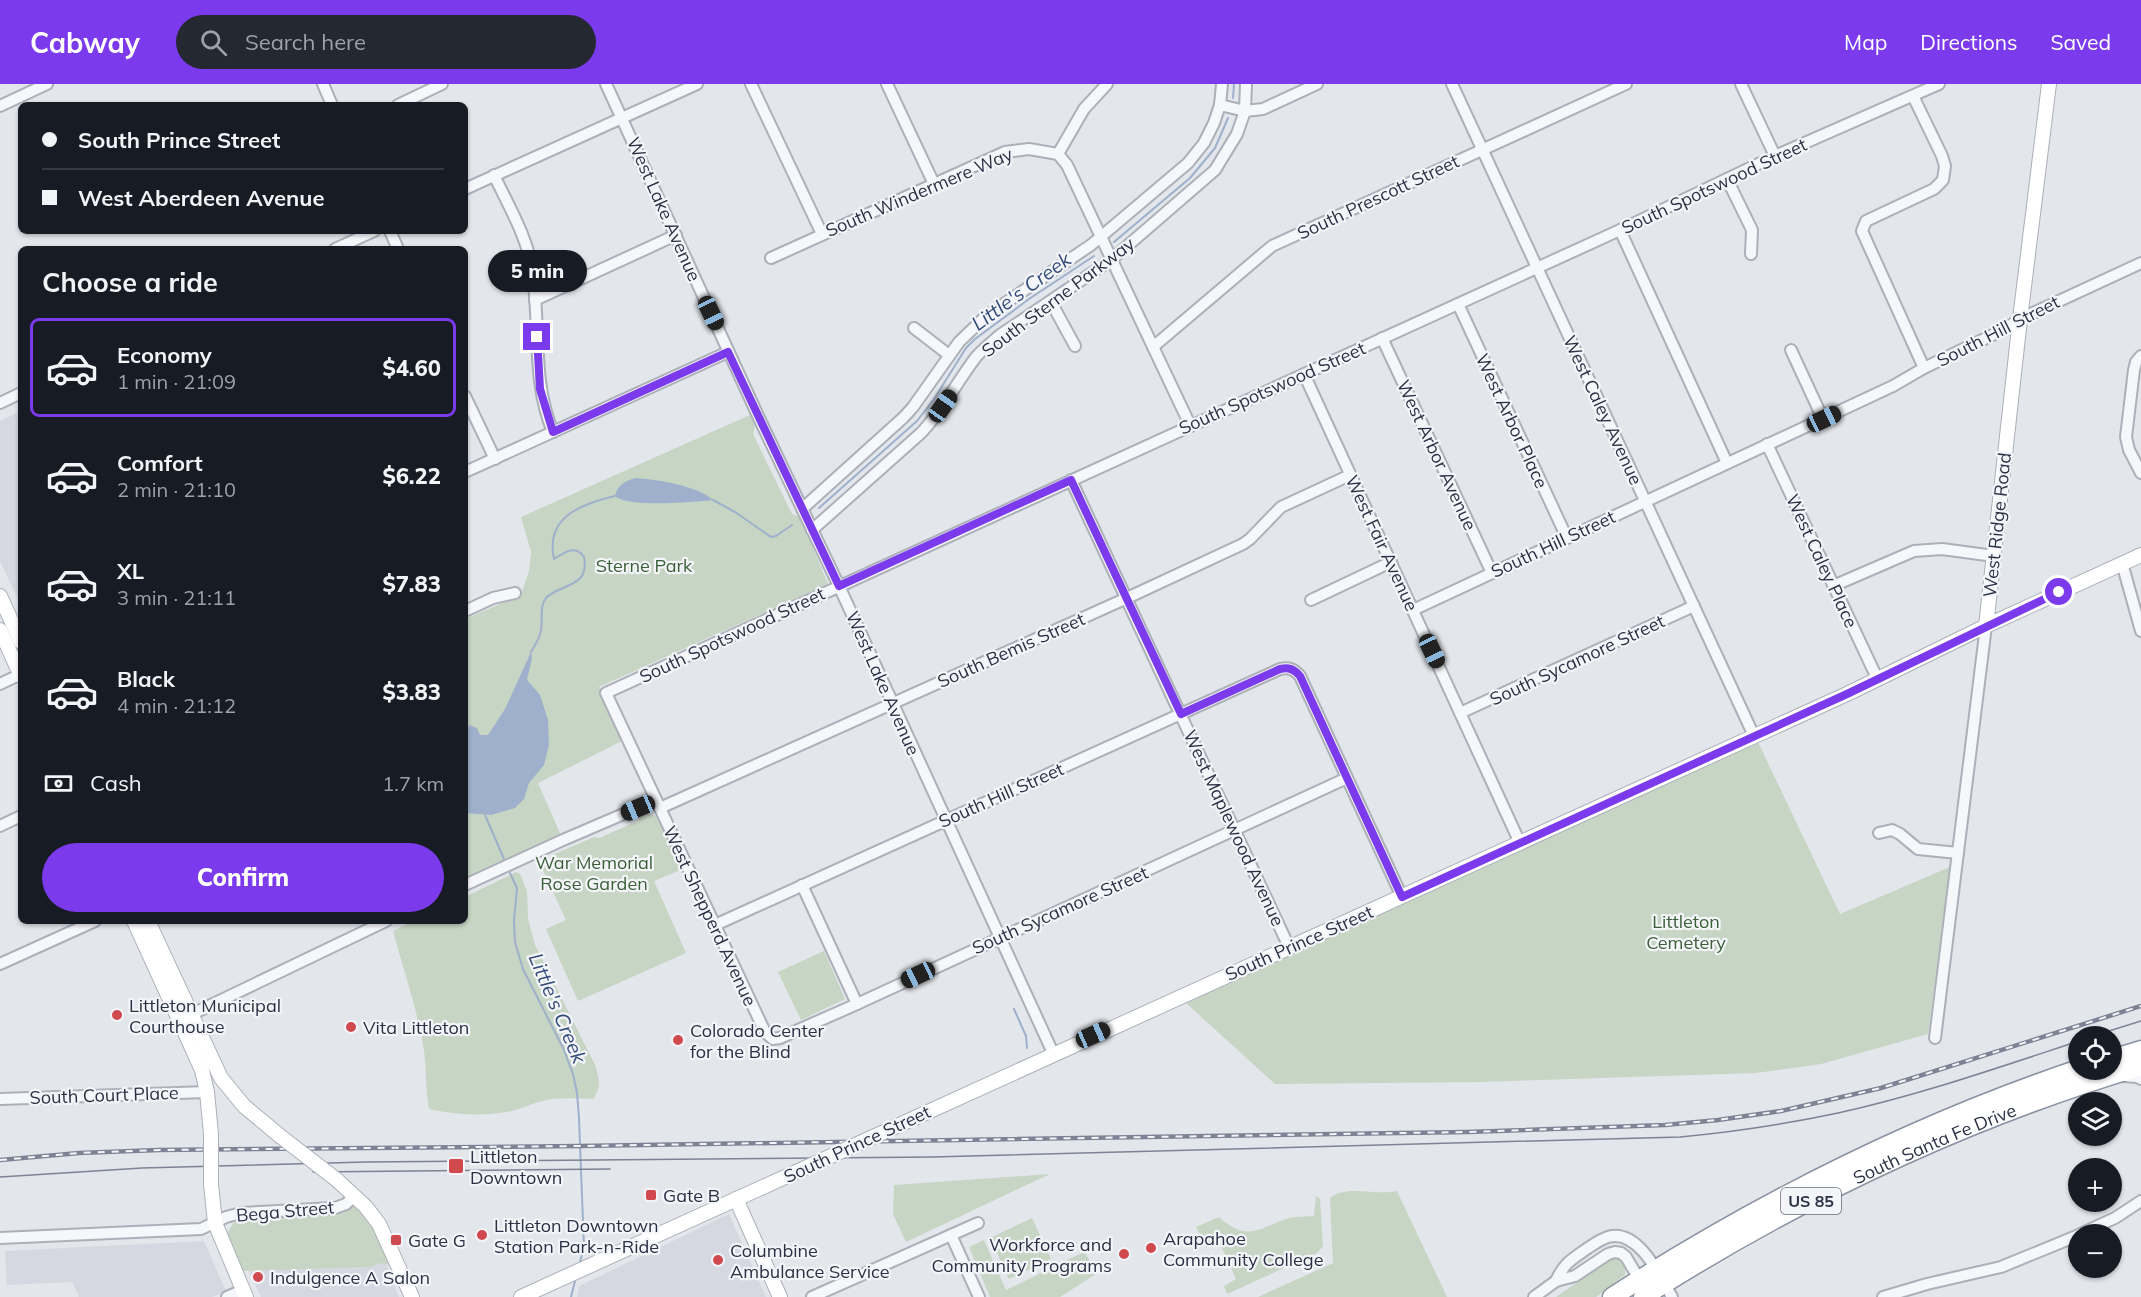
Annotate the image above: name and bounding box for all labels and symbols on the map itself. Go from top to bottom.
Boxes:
street label: West Lake Avenue [622,133,706,285]
street label: South Spotswood Street [1618,133,1810,239]
street label: South Windermere Way [822,142,1016,242]
street label: South Prescott Street [1293,149,1463,245]
street label: South Sterne Parkway [977,232,1139,362]
water label: Little's Creek [966,246,1076,336]
callout: 5 min [488,250,586,292]
street label: South Hill Street [1933,290,2063,372]
car [695,293,727,333]
route end [523,323,550,350]
street label: West Caley Avenue [1558,332,1648,488]
street label: South Spotswood Street [1175,336,1369,440]
street label: West Arbor Place [1471,350,1553,492]
street label: West Arbor Avenue [1392,376,1482,534]
car [925,386,961,426]
car [1804,403,1844,435]
street label: West Ridge Road [1978,451,2016,599]
street label: West Fair Avenue [1340,471,1424,615]
street label: West Caley Place [1781,490,1863,632]
street label: South Hill Street [1487,505,1619,583]
park label: Sterne Park [596,554,693,577]
route start [2045,578,2072,605]
street label: South Spotswood Street [636,582,828,688]
street label: West Lake Avenue [841,607,925,759]
street label: South Bemis Street [934,607,1088,693]
street label: South Sycamore Street [1486,609,1668,711]
car [1416,631,1448,671]
street label: West Maplewood Avenue [1178,726,1290,930]
street label: South Hill Street [935,757,1067,833]
car [618,793,658,823]
street label: West Shepperd Avenue [658,822,762,1010]
park label: War Memorial Rose Garden [535,851,653,895]
street label: South Sycamore Street [968,861,1152,959]
street label: South Prince Street [1222,900,1376,986]
park label: Littleton Cemetery [1646,910,1726,954]
water label: Little's Creek [524,949,593,1068]
car [898,959,938,991]
place label: Littleton Municipal Courthouse [129,994,281,1038]
marker: Littleton Municipal Courthouse [110,1008,124,1022]
place label: Vita Littleton [363,1016,469,1039]
place label: Colorado Center for the Blind [690,1019,825,1063]
car [1073,1019,1113,1051]
marker: Vita Littleton [344,1020,358,1034]
marker: Colorado Center for the Blind [671,1033,685,1047]
street label: South Court Place [29,1081,179,1109]
street label: South Santa Fe Drive [1849,1098,2019,1189]
street label: South Prince Street [780,1100,934,1188]
place label: Littleton Downtown [470,1145,562,1189]
marker: Littleton Downtown [447,1157,465,1175]
place label: Gate B [663,1184,720,1207]
marker: Gate B [644,1188,658,1202]
road number: US 85 [1781,1188,1841,1214]
street label: Bega Street [235,1195,335,1227]
place label: Littleton Downtown Station Park-n-Ride [494,1214,659,1258]
place label: Arapahoe Community College [1163,1227,1323,1271]
marker: Littleton Downtown Station Park-n-Ride [475,1228,489,1242]
place label: Gate G [408,1229,466,1252]
marker: Gate G [389,1233,403,1247]
place label: Workforce and Community Programs [931,1233,1112,1277]
place label: Columbine Ambulance Service [730,1239,890,1283]
marker: Arapahoe Community College [1144,1241,1158,1255]
marker: Workforce and Community Programs [1117,1247,1131,1261]
marker: Columbine Ambulance Service [711,1253,725,1267]
place label: Indulgence A Salon [270,1266,430,1289]
marker: Indulgence A Salon [251,1270,265,1284]

